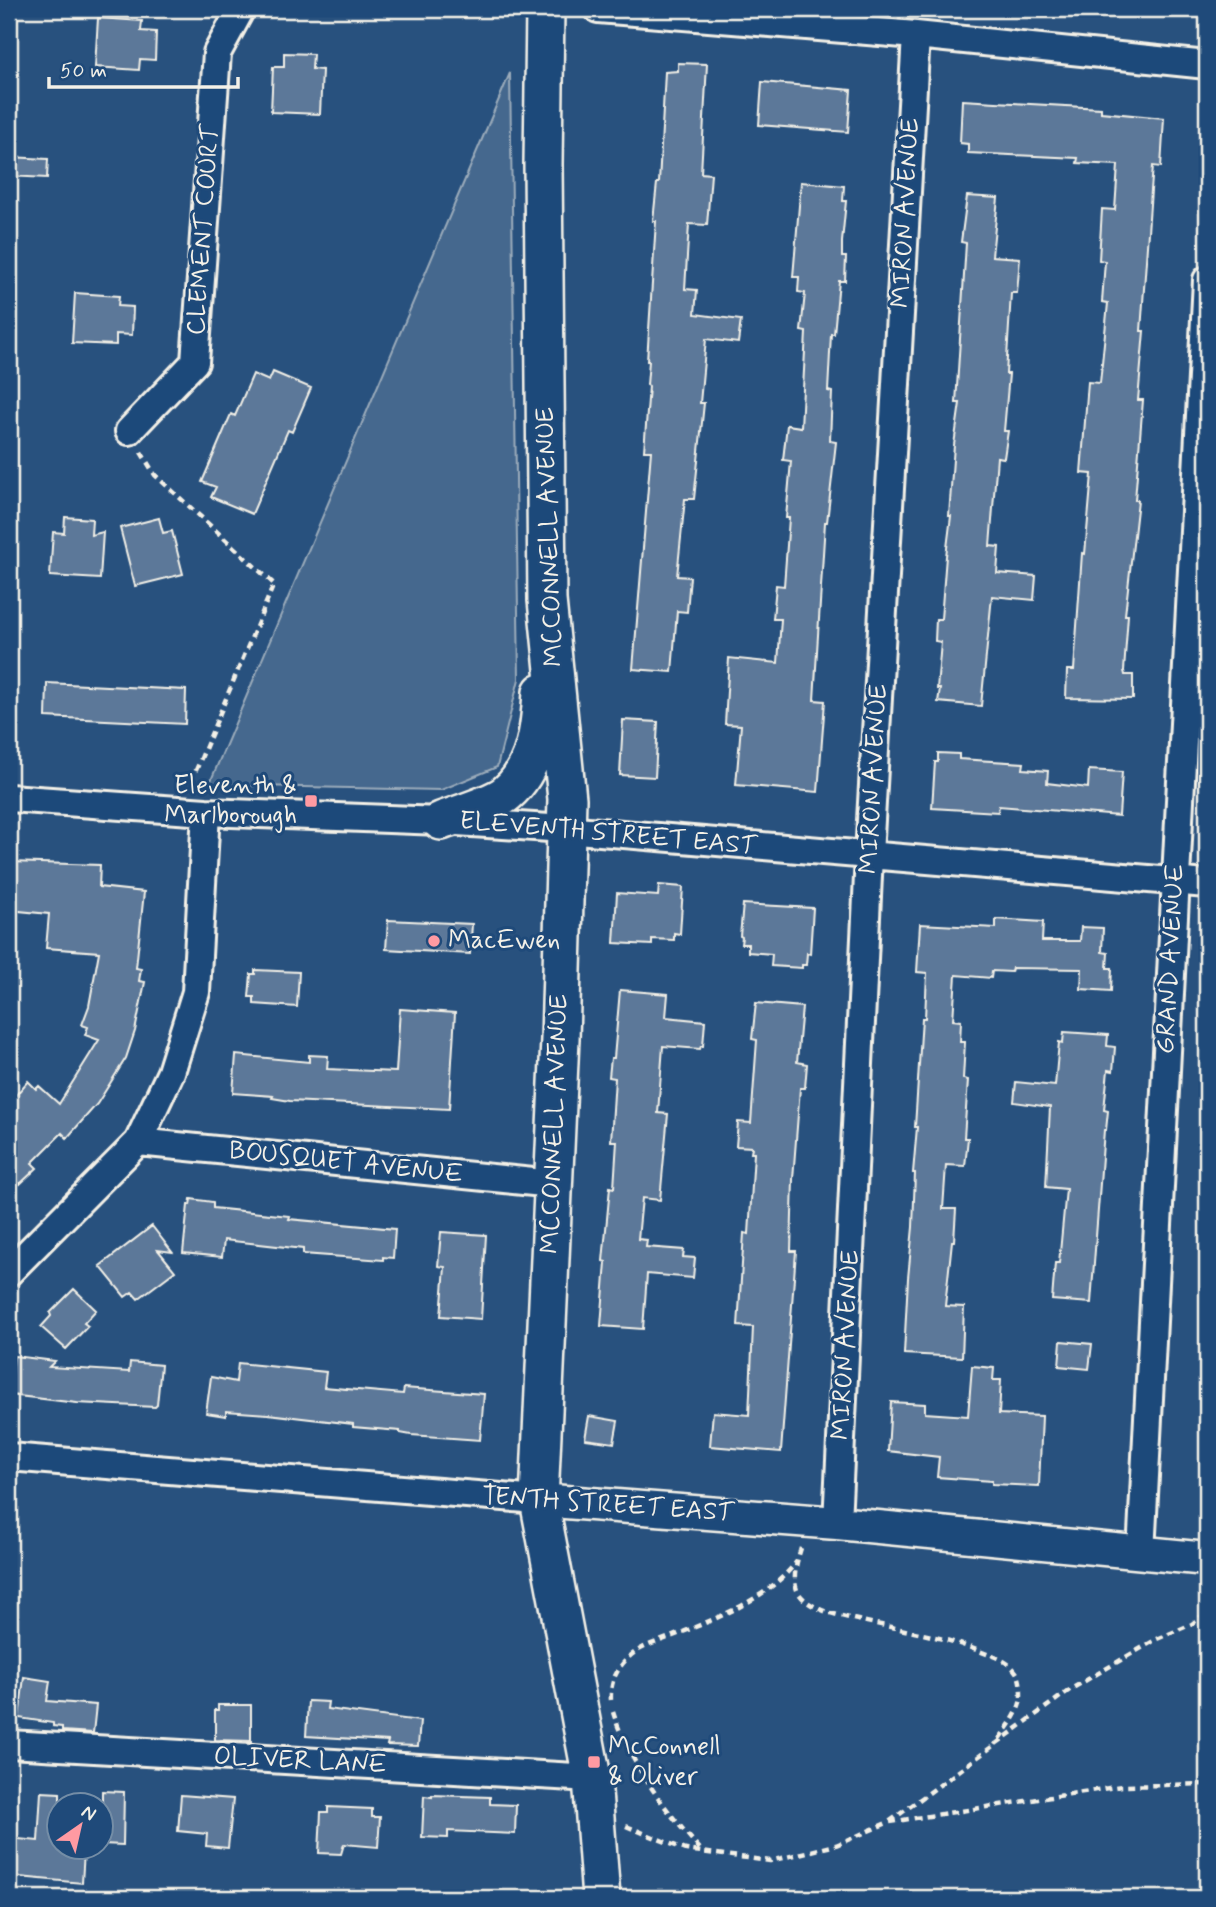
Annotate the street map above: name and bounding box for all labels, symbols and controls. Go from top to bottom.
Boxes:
scale bar [49,46,238,90]
text: 50 m [60,57,107,85]
street label: MIRON AVENUE [884,117,928,309]
street label: CLEMENT COURT [180,122,228,337]
street label: MCCONNELL AVENUE [528,406,572,668]
street label: MIRON AVENUE [852,683,896,875]
place label: Eleventh & Marlborough [164,769,297,833]
marker: Eleventh & Marlborough [303,793,319,809]
street label: ELEVENTH STREET EAST [458,804,759,864]
street label: GRAND AVENUE [1149,863,1193,1055]
place label: MacEwen [448,924,560,958]
marker: MacEwen [426,933,442,949]
street label: MCCONNELL AVENUE [533,993,577,1255]
street label: BOUSQUET AVENUE [227,1134,465,1192]
street label: MIRON AVENUE [824,1249,868,1441]
street label: TENTH STREET EAST [481,1479,736,1531]
place label: McConnell & Oliver [608,1730,721,1794]
street label: OLIVER LANE [213,1739,387,1783]
marker: McConnell & Oliver [586,1754,602,1770]
north arrow [46,1792,116,1862]
text: N [76,1799,101,1827]

